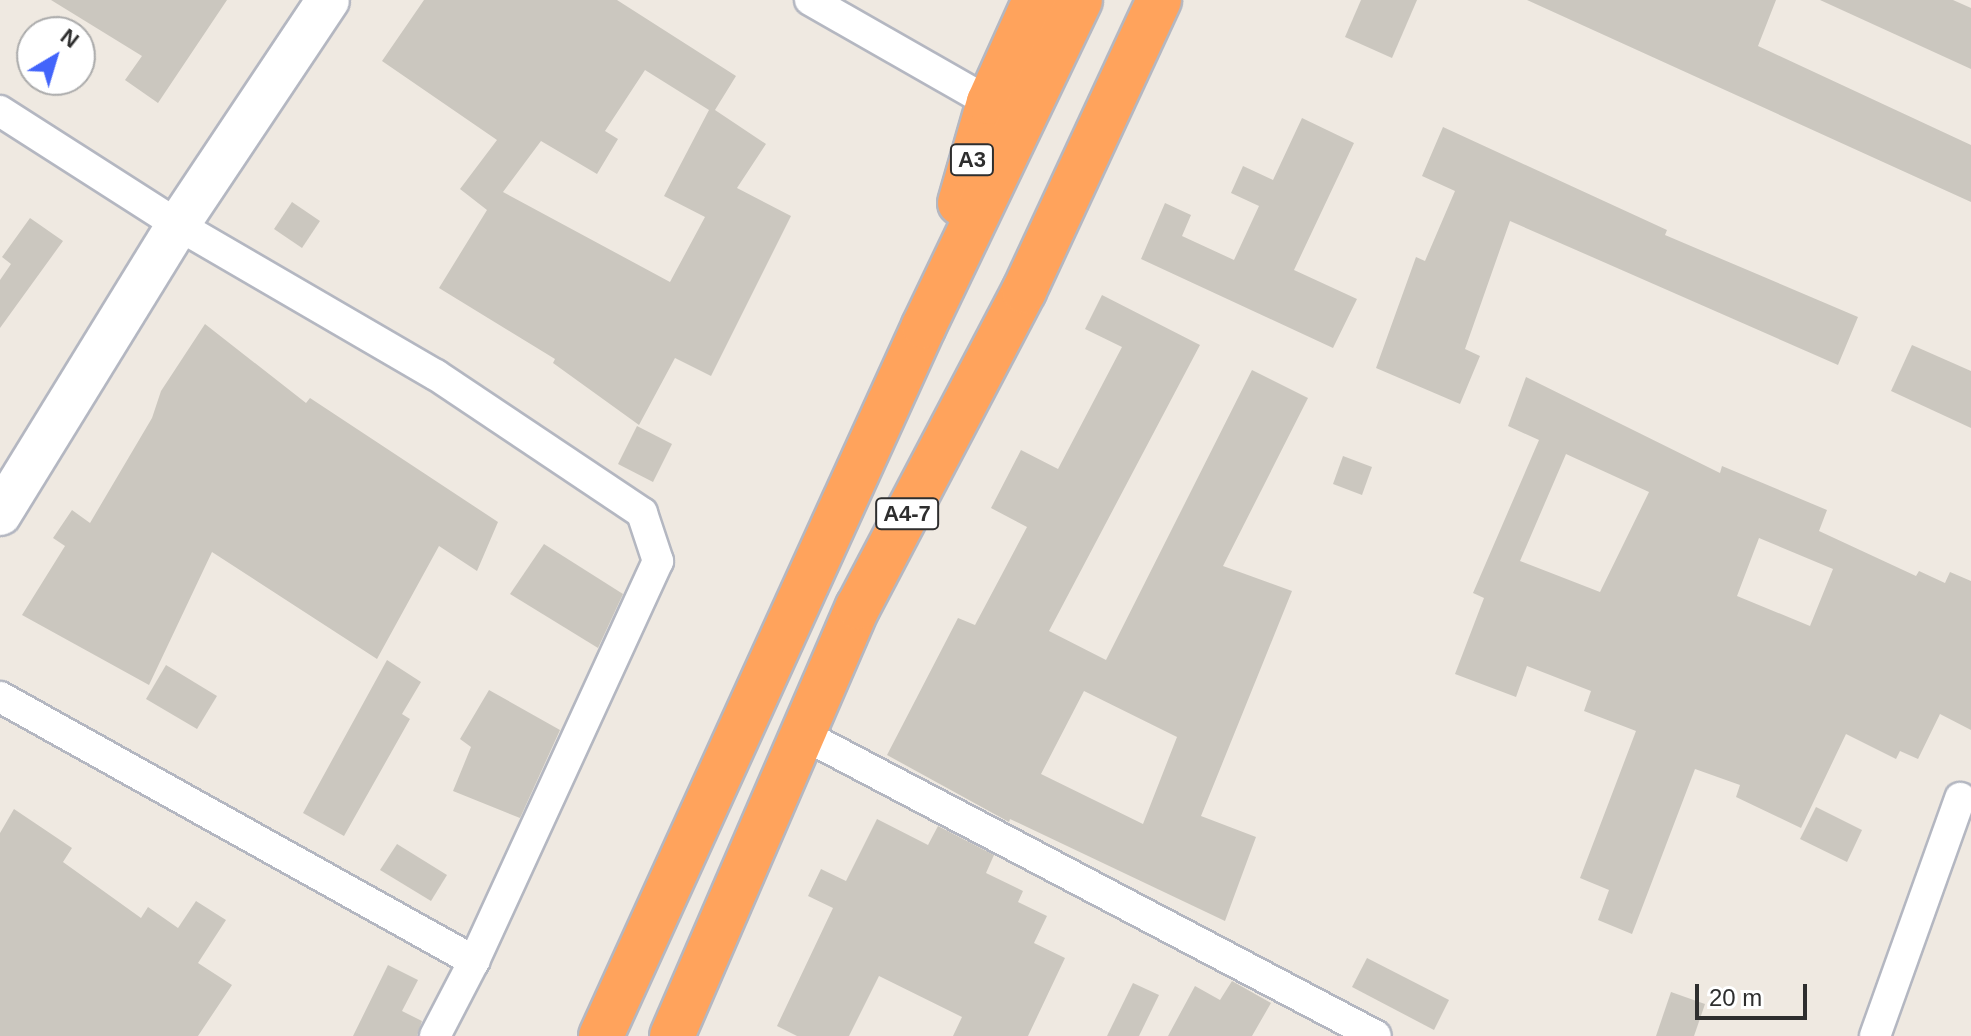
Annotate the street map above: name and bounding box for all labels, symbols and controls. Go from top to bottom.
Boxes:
north arrow [16,16,96,96]
text: N [56,24,84,53]
road number: A3 [948,142,996,178]
road number: A4-7 [875,496,939,532]
scale bar [1699,968,1811,1018]
text: 20 m [1709,984,1762,1011]

